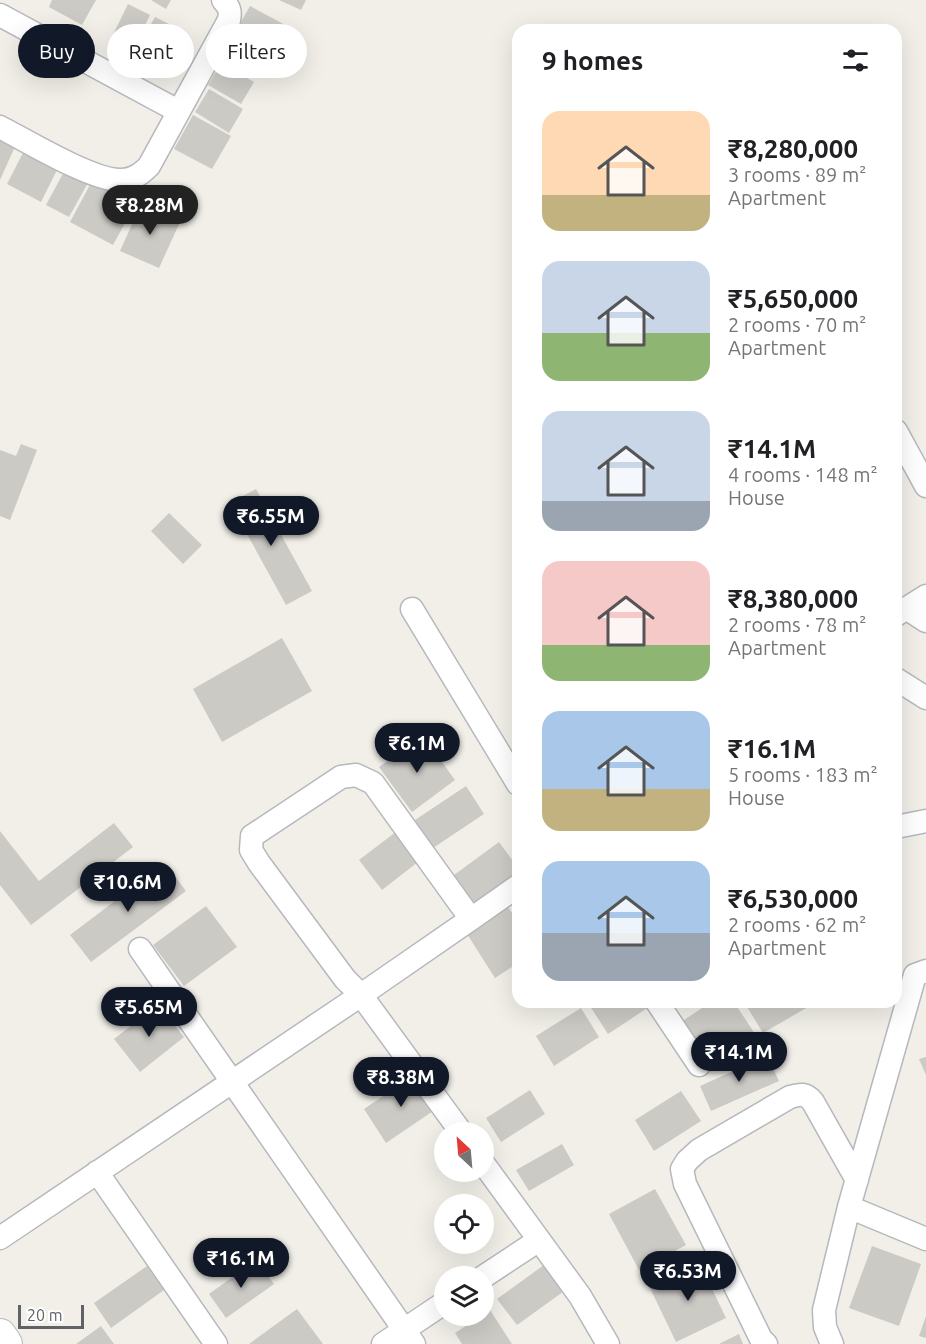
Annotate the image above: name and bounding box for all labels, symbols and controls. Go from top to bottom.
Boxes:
chip: Buy [18,24,95,78]
chip: Rent [107,24,194,78]
chip: Filters [206,24,307,78]
icon: filters [839,44,872,77]
text: 9 homes [542,46,643,75]
text: ₹8,280,000 [728,134,858,163]
icon: home [590,135,662,207]
text: 3 rooms · 89 m² [728,163,866,186]
pin: ₹8.28M [101,185,199,236]
text: Apartment [728,186,826,209]
text: ₹8.28M [116,193,184,216]
text: ₹5,650,000 [728,284,858,313]
icon: home [590,285,662,357]
text: 2 rooms · 70 m² [728,313,866,336]
text: Apartment [728,336,826,359]
text: ₹14.1M [728,434,816,463]
icon: home [590,435,662,507]
text: 4 rooms · 148 m² [728,463,878,486]
text: House [728,486,785,509]
pin: ₹6.55M [222,496,320,547]
text: ₹6.55M [237,504,305,527]
text: ₹8,380,000 [728,584,858,613]
icon: home [590,585,662,657]
text: 2 rooms · 78 m² [728,613,866,636]
text: Apartment [728,636,826,659]
pin: ₹6.1M [375,723,459,774]
text: ₹6.1M [389,731,445,754]
text: ₹16.1M [728,734,816,763]
icon: home [590,735,662,807]
text: 5 rooms · 183 m² [728,763,878,786]
text: House [728,786,785,809]
pin: ₹10.6M [79,862,177,913]
text: ₹10.6M [94,870,162,893]
text: ₹6,530,000 [728,884,858,913]
icon: home [590,885,662,957]
text: 2 rooms · 62 m² [728,913,866,936]
text: Apartment [728,936,826,959]
pin: ₹5.65M [100,987,198,1038]
text: ₹5.65M [115,995,183,1018]
pin: ₹14.1M [690,1032,788,1083]
text: ₹14.1M [705,1040,773,1063]
pin: ₹8.38M [352,1057,450,1108]
text: ₹8.38M [367,1065,435,1088]
north arrow [434,1122,494,1182]
map controls [434,1122,494,1326]
button: locate [434,1194,494,1254]
pin: ₹16.1M [192,1238,290,1289]
text: ₹16.1M [207,1246,275,1269]
pin: ₹6.53M [639,1251,737,1302]
text: ₹6.53M [654,1259,722,1282]
button: layers [434,1266,494,1326]
scale bar [18,1302,84,1330]
text: 20 m [27,1306,63,1324]

